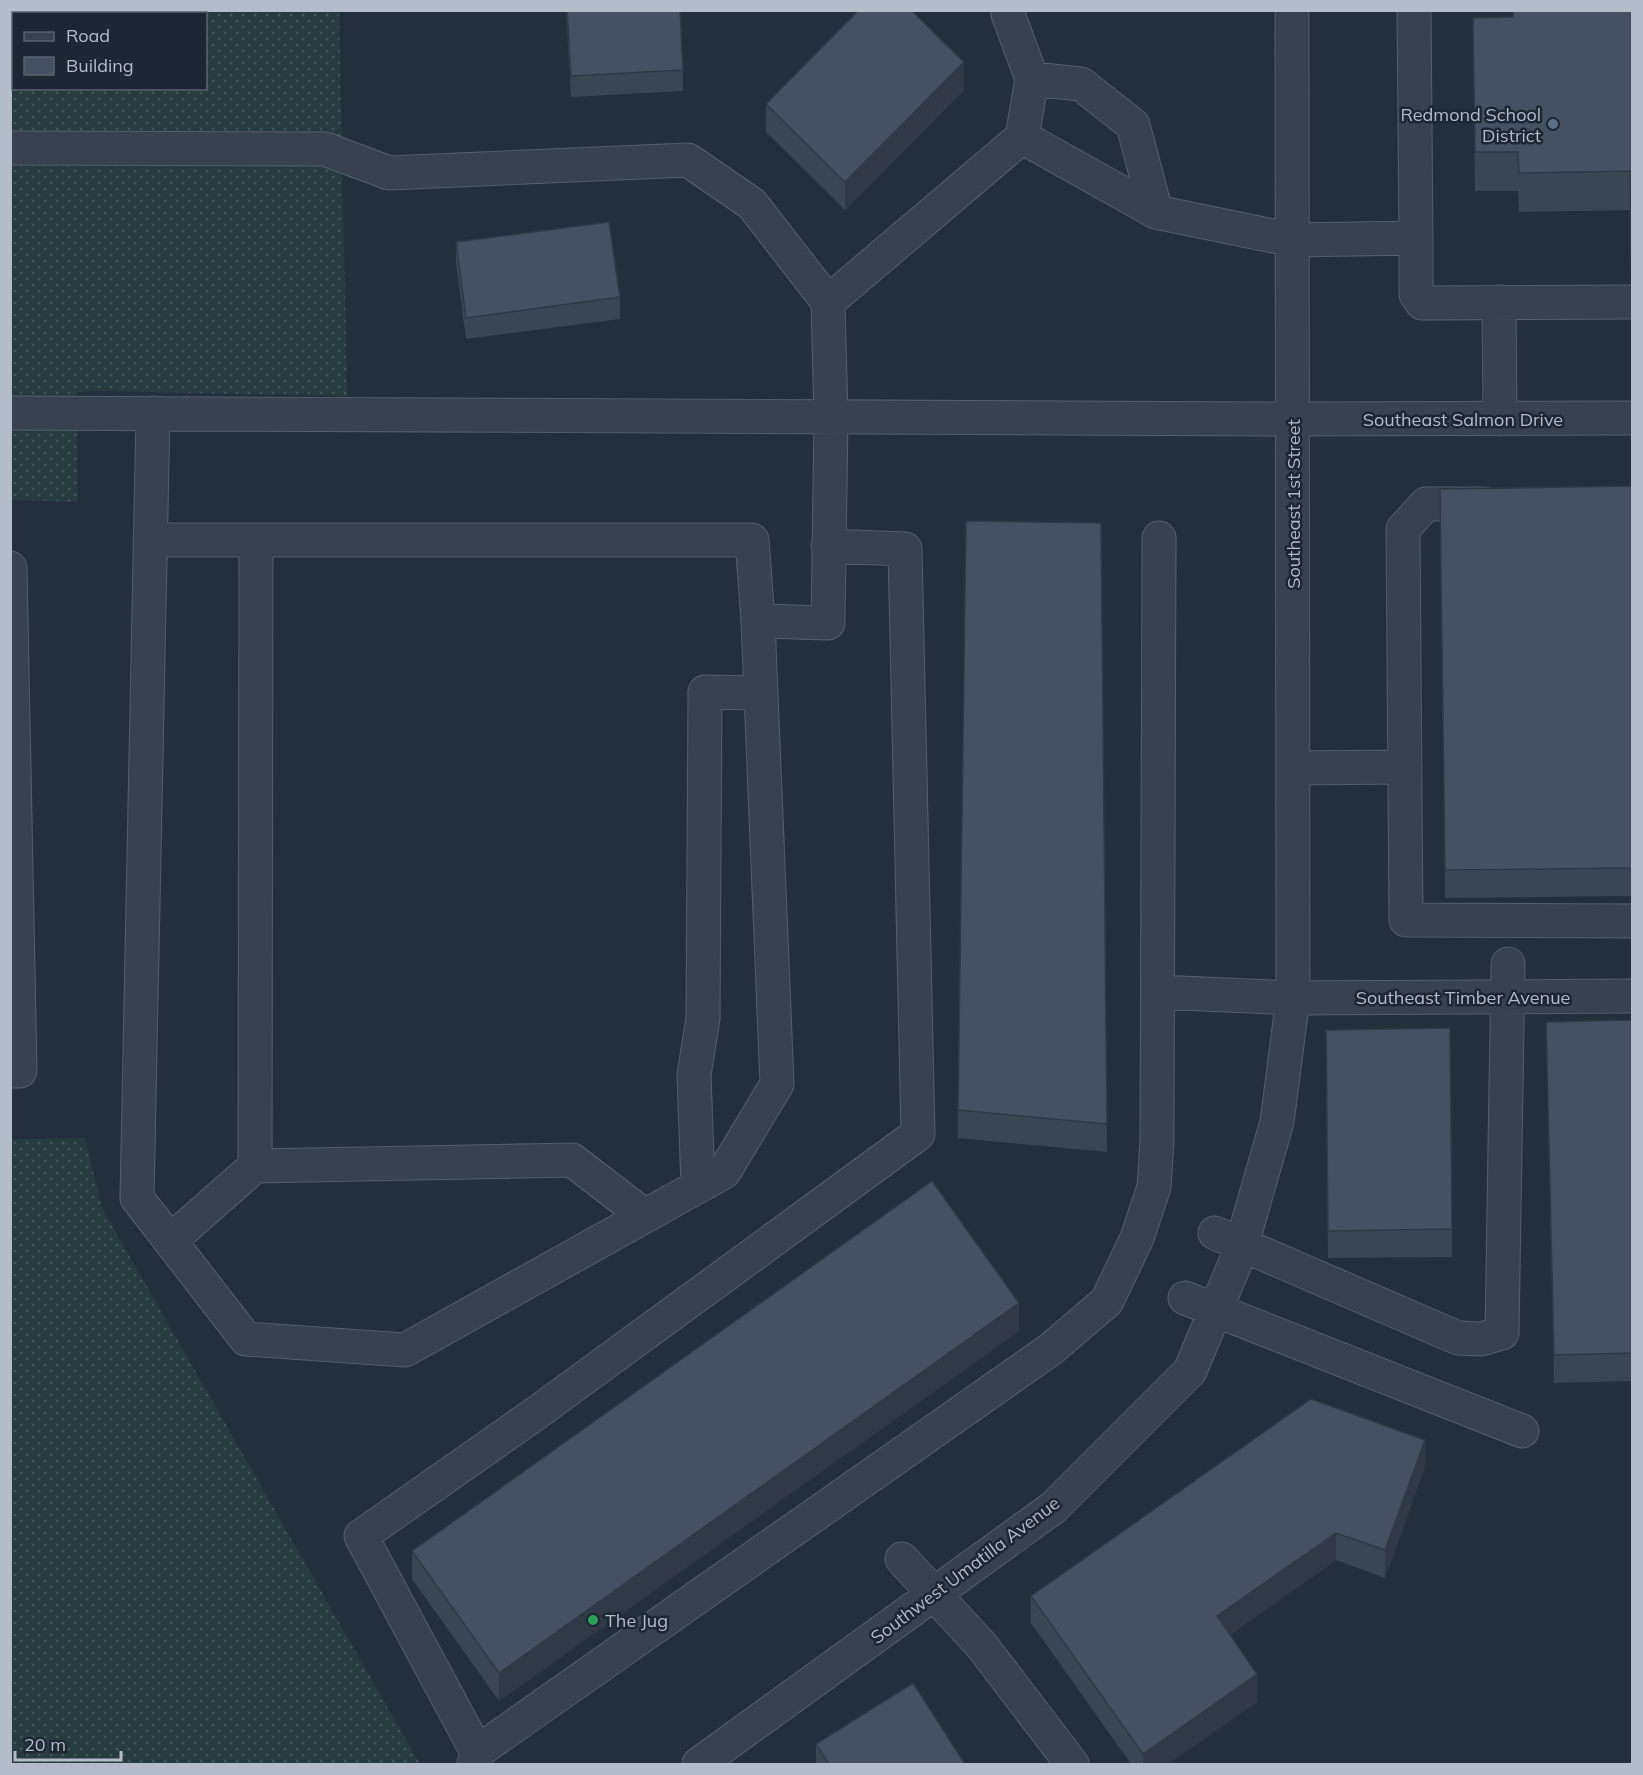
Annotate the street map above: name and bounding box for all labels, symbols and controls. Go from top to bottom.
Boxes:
legend [12,12,207,90]
text: Road [66,24,110,47]
text: Building [66,54,134,77]
place label: Redmond School District [1401,103,1541,147]
marker: Redmond School District [1546,117,1560,131]
street label: Southeast Salmon Drive [1363,408,1563,431]
street label: Southeast 1st Street [1282,419,1305,589]
street label: Southeast Timber Avenue [1356,986,1570,1009]
street label: Southwest Umatilla Avenue [866,1491,1064,1649]
place label: The Jug [605,1609,668,1632]
marker: The Jug [586,1613,600,1627]
scale bar [15,1724,122,1762]
text: 20 m [24,1733,66,1756]

